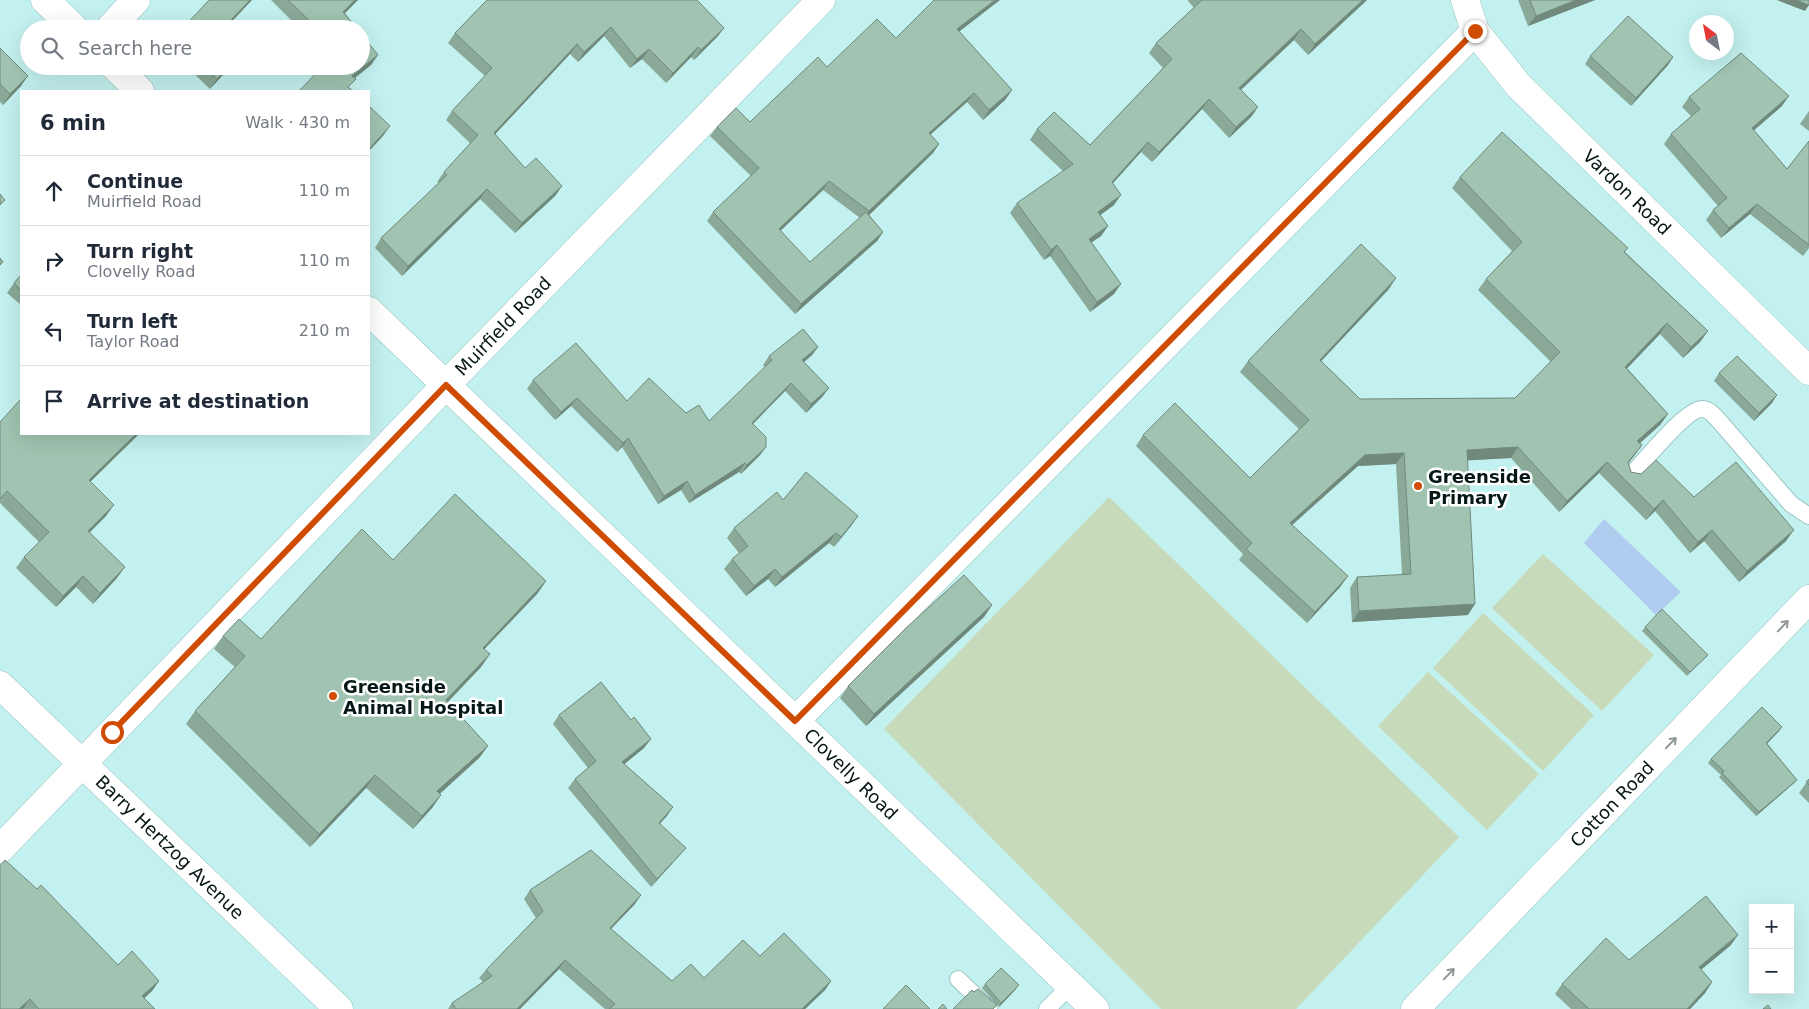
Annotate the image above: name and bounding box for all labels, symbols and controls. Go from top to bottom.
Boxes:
north arrow [1689,15,1734,60]
search box [20,20,370,75]
route end [1464,20,1487,43]
icon: search [38,34,66,62]
text: Search here [78,37,192,59]
text: 6 min [40,111,106,135]
text: Walk · 430 m [245,113,350,132]
street label: Vardon Road [1579,145,1675,239]
text: Continue [87,170,183,192]
icon: ahead [40,177,68,205]
text: 110 m [299,181,350,200]
text: Muirfield Road [87,192,202,211]
text: Turn right [87,240,193,262]
icon: right [40,247,68,275]
text: 110 m [299,251,350,270]
text: Clovelly Road [87,262,195,281]
street label: Muirfield Road [451,272,555,380]
text: Turn left [87,310,178,332]
icon: left [40,317,68,345]
text: 210 m [299,321,350,340]
text: Taylor Road [87,332,179,351]
icon: arrive [40,387,68,415]
text: Arrive at destination [87,390,309,412]
place label: Greenside Primary [1428,466,1531,508]
marker: Greenside Primary [1412,480,1424,492]
one-way arrow [1777,620,1789,632]
place label: Greenside Animal Hospital [343,676,503,718]
marker: Greenside Animal Hospital [327,690,339,702]
route start [101,721,124,744]
street label: Clovelly Road [800,724,902,824]
one-way arrow [1664,738,1676,750]
street label: Cotton Road [1566,757,1658,851]
street label: Barry Hertzog Avenue [92,771,248,923]
map controls [1749,904,1794,994]
button: + [1749,904,1794,949]
button: − [1749,949,1794,994]
one-way arrow [1443,968,1455,980]

